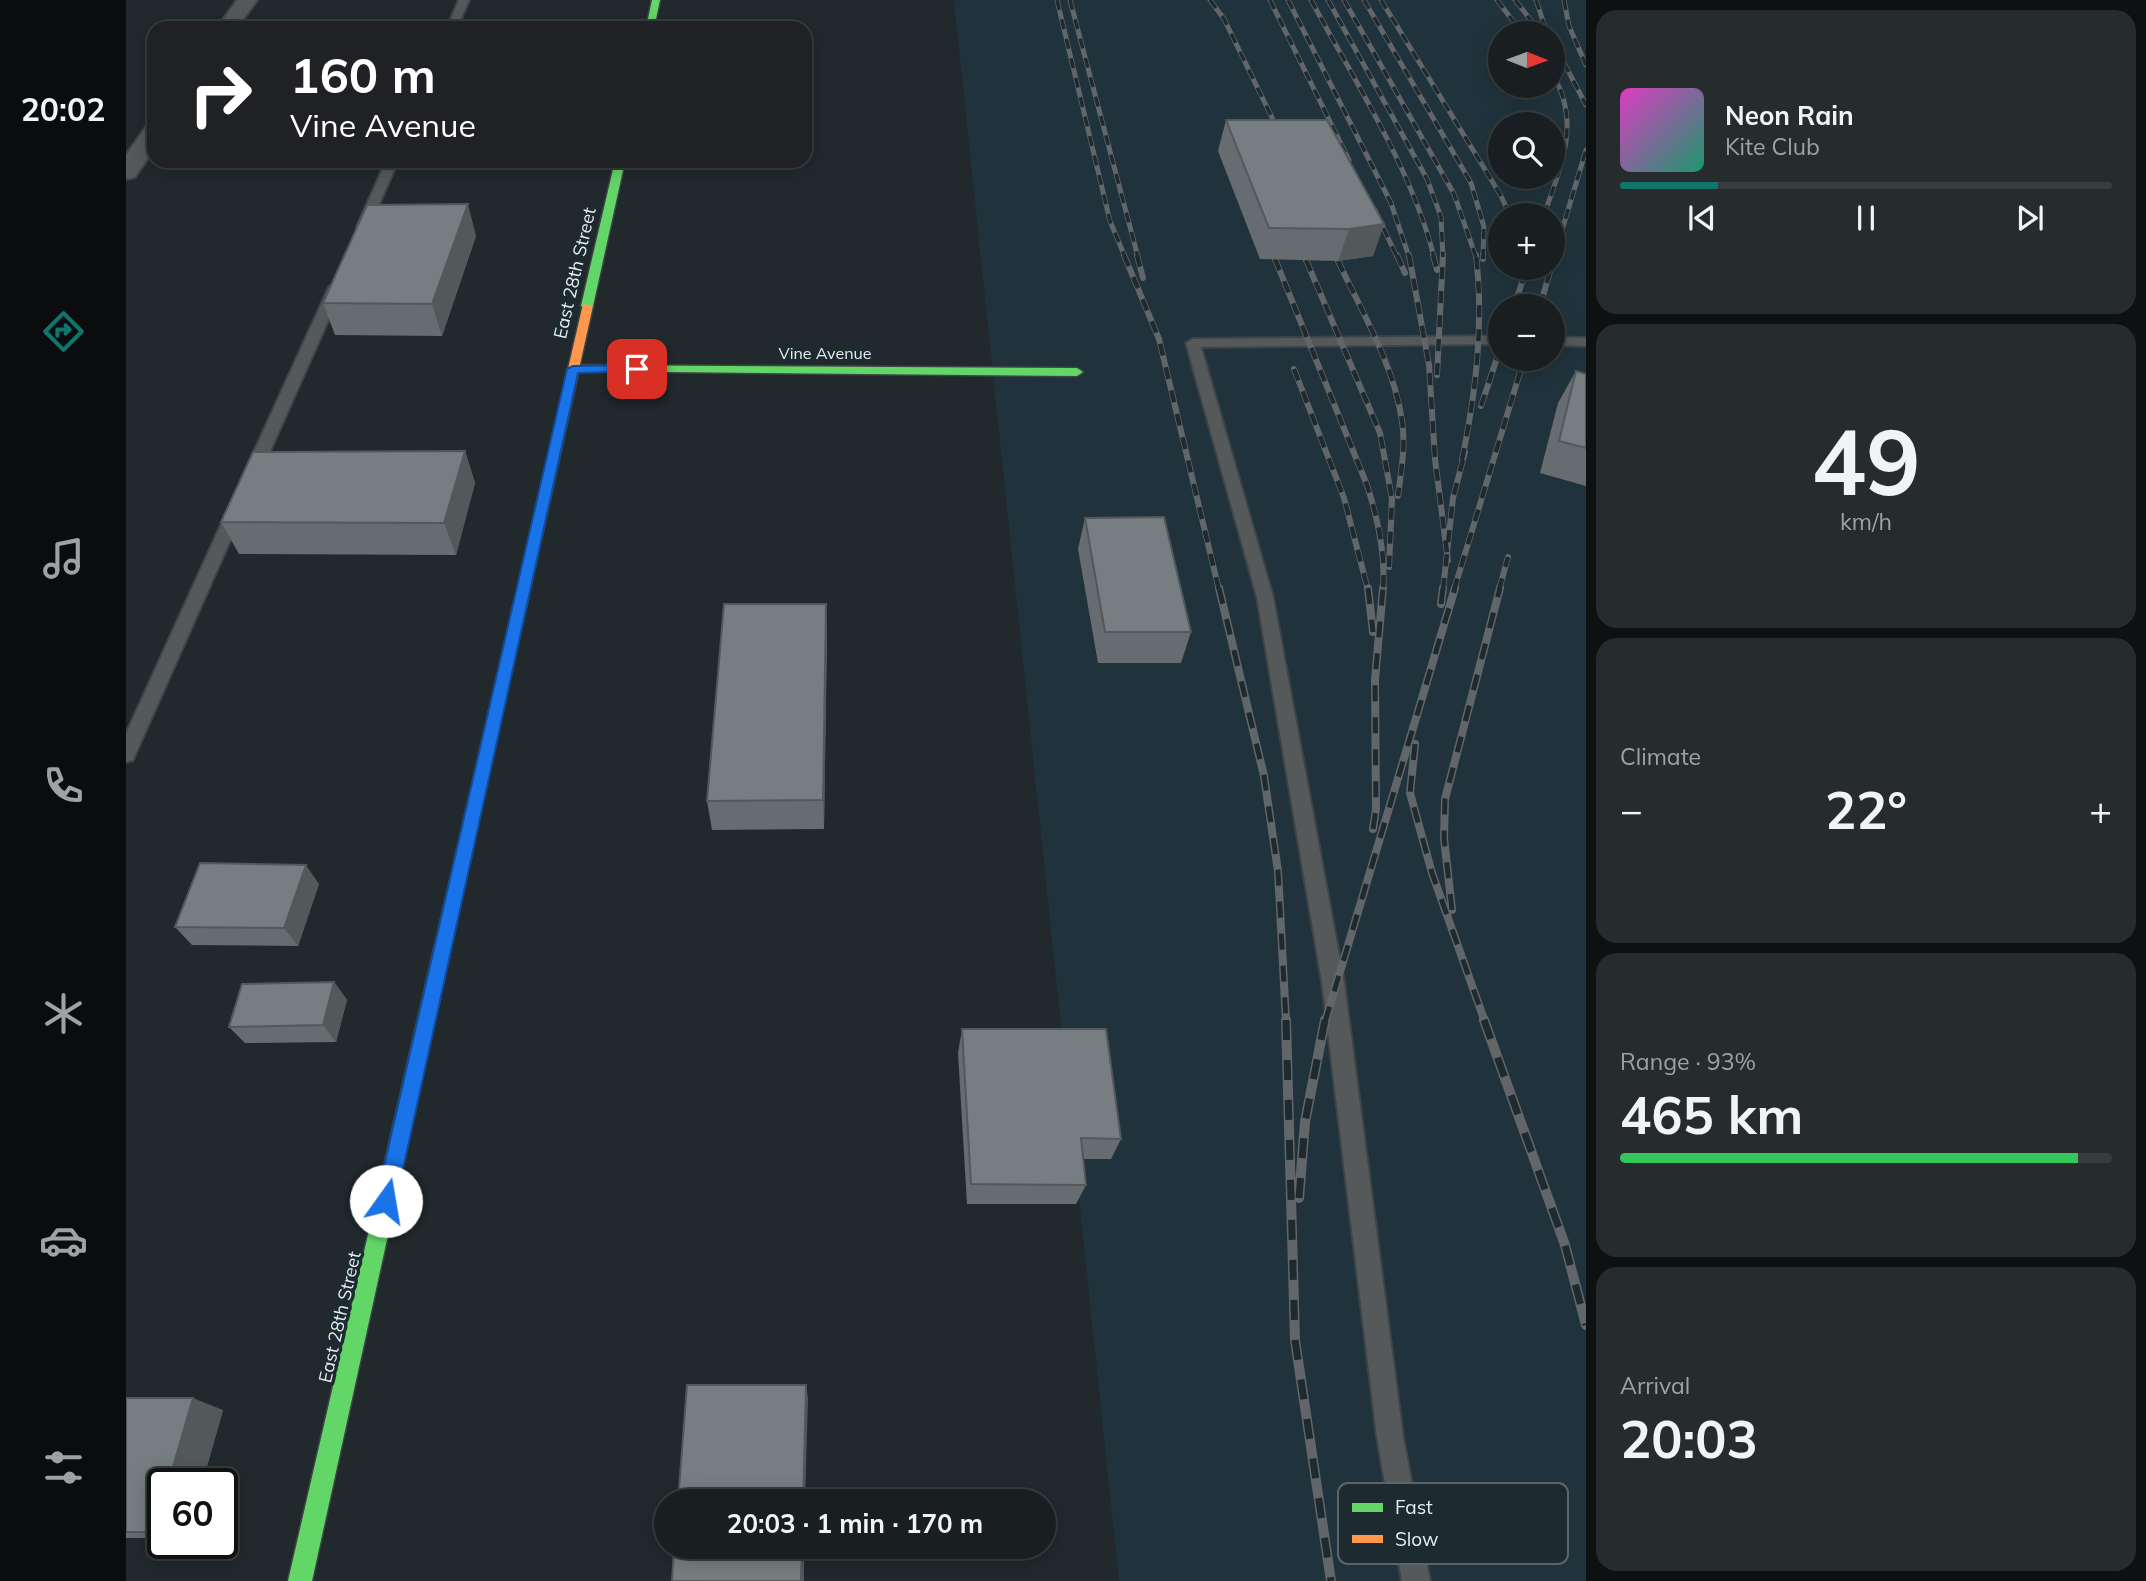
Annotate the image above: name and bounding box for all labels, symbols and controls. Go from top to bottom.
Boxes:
north arrow [1488,21,1564,98]
map controls [1488,21,1565,371]
text: 160 m [290,44,436,105]
icon: right [175,49,266,140]
text: 20:02 [21,89,105,129]
text: Neon Rain [1725,99,1854,132]
text: Vine Avenue [290,105,476,145]
button: search [1488,112,1565,189]
text: Kite Club [1725,132,1820,161]
icon: previous [1683,199,1721,237]
icon: pause [1847,199,1885,237]
icon: next [2011,199,2049,237]
button: + [1488,203,1565,280]
street label: East 28th Street [548,205,601,341]
button: − [1488,294,1565,371]
icon: directions [39,307,88,356]
pin [607,339,667,399]
street label: Vine Avenue [779,343,871,363]
icon: arrive [618,350,656,388]
text: 49 [1811,404,1921,518]
text: km/h [1840,507,1892,536]
icon: music [39,534,88,583]
text: Climate [1620,742,1701,771]
icon: phone [39,761,88,810]
text: 22° [1825,777,1907,842]
text: − [1620,786,1643,834]
text: + [2089,786,2112,834]
icon: climate [39,989,88,1038]
text: Range · 93% [1620,1047,1756,1076]
text: 465 km [1620,1082,1803,1147]
position arrow [349,1164,423,1238]
icon: car [39,1216,88,1265]
street label: East 28th Street [313,1249,366,1385]
text: Arrival [1620,1371,1690,1400]
text: 20:03 [1620,1406,1758,1471]
icon: filters [39,1443,88,1492]
speed limit sign: 60 [147,1468,238,1559]
legend [1338,1483,1568,1564]
text: Fast [1395,1495,1433,1519]
text: 20:03 · 1 min · 170 m [727,1507,983,1540]
text: Slow [1395,1527,1439,1551]

